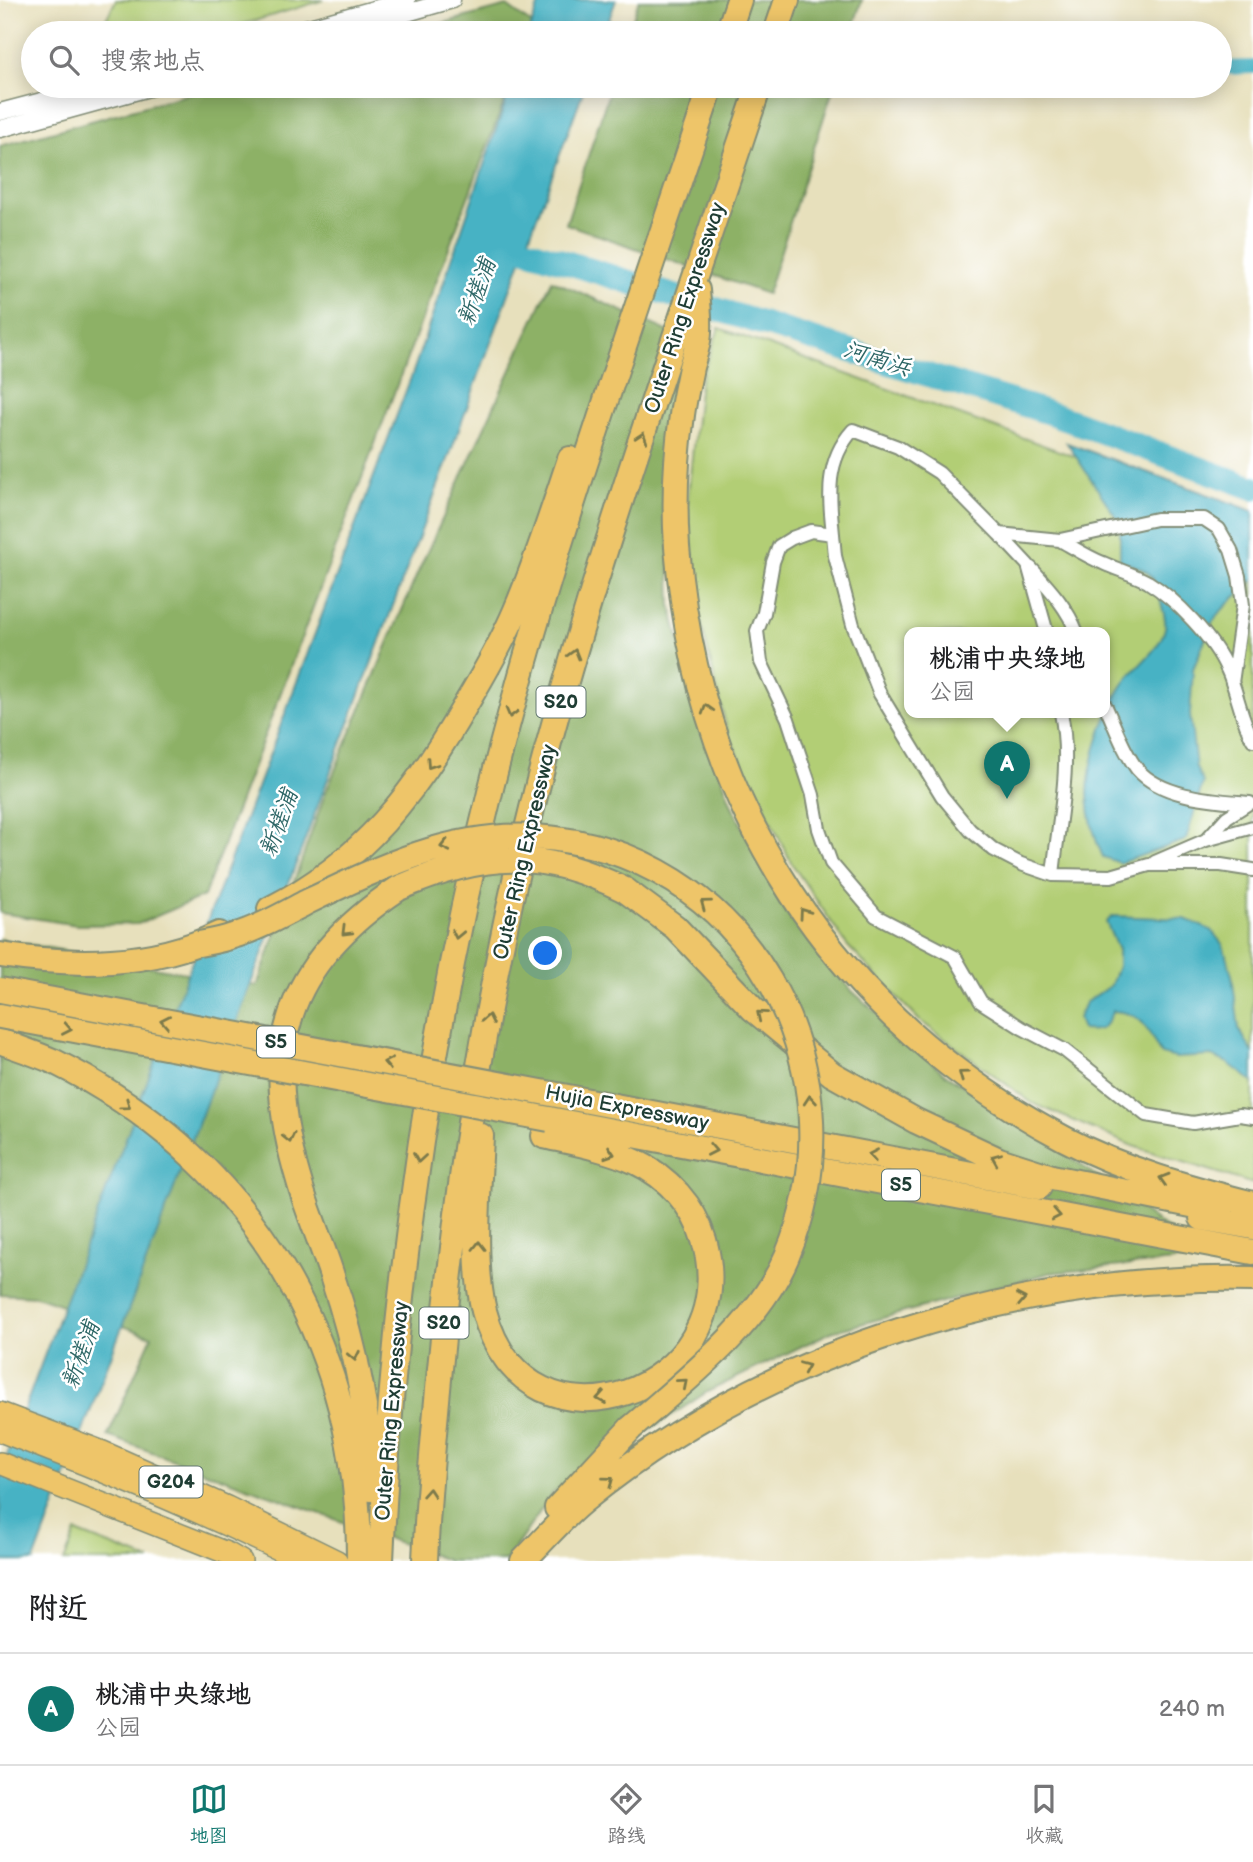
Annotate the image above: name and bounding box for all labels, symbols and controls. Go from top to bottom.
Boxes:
search box [21,21,1232,98]
icon: search [45,41,83,79]
text: 搜索地点 [101,46,205,77]
street label: Outer Ring Expressway [639,199,731,417]
water label: 新槎浦 [452,252,503,329]
water label: 河南浜 [840,336,915,383]
one-way arrow [634,432,648,444]
popup [904,627,1110,718]
text: 桃浦中央绿地 [929,644,1085,675]
one-way arrow [566,649,580,661]
text: 公园 [929,678,975,706]
road number: S20 [536,687,586,718]
one-way arrow [700,703,715,715]
one-way arrow [505,706,519,718]
street label: Outer Ring Expressway [488,741,562,962]
pin: A [984,741,1030,799]
one-way arrow [427,756,439,769]
water label: 新槎浦 [254,783,305,860]
one-way arrow [439,837,451,852]
one-way arrow [701,900,713,913]
one-way arrow [799,908,812,921]
one-way arrow [341,922,354,935]
one-way arrow [451,928,466,940]
your location [528,936,562,970]
one-way arrow [756,1011,769,1024]
one-way arrow [480,1013,495,1025]
one-way arrow [159,1015,171,1030]
one-way arrow [61,1020,73,1035]
road number: S5 [257,1026,295,1058]
one-way arrow [382,1057,394,1072]
one-way arrow [958,1070,971,1083]
street label: Hujia Expressway [543,1080,711,1136]
one-way arrow [803,1094,818,1105]
one-way arrow [118,1096,131,1109]
one-way arrow [281,1132,295,1144]
one-way arrow [706,1141,718,1156]
one-way arrow [604,1145,616,1160]
one-way arrow [867,1148,879,1163]
one-way arrow [412,1152,427,1164]
one-way arrow [991,1152,1003,1166]
road number: S5 [882,1170,920,1200]
one-way arrow [1158,1172,1170,1187]
one-way arrow [1050,1206,1062,1221]
one-way arrow [471,1240,487,1250]
one-way arrow [1015,1292,1027,1307]
street label: Outer Ring Expressway [370,1300,414,1522]
road number: S20 [420,1308,468,1338]
water label: 新槎浦 [56,1315,107,1392]
one-way arrow [346,1350,361,1362]
one-way arrow [798,1361,810,1375]
one-way arrow [674,1379,687,1391]
one-way arrow [595,1390,607,1405]
road number: G204 [140,1466,202,1498]
one-way arrow [601,1477,614,1490]
one-way arrow [421,1487,436,1498]
text: 附近 [28,1591,88,1627]
text: 桃浦中央绿地 [95,1680,251,1711]
text: A [44,1695,58,1723]
text: 240 m [1159,1695,1225,1723]
text: 公园 [95,1714,141,1742]
tab: 地图 [190,1780,228,1848]
tab: 路线 [607,1780,645,1848]
tab: 收藏 [1025,1780,1063,1848]

